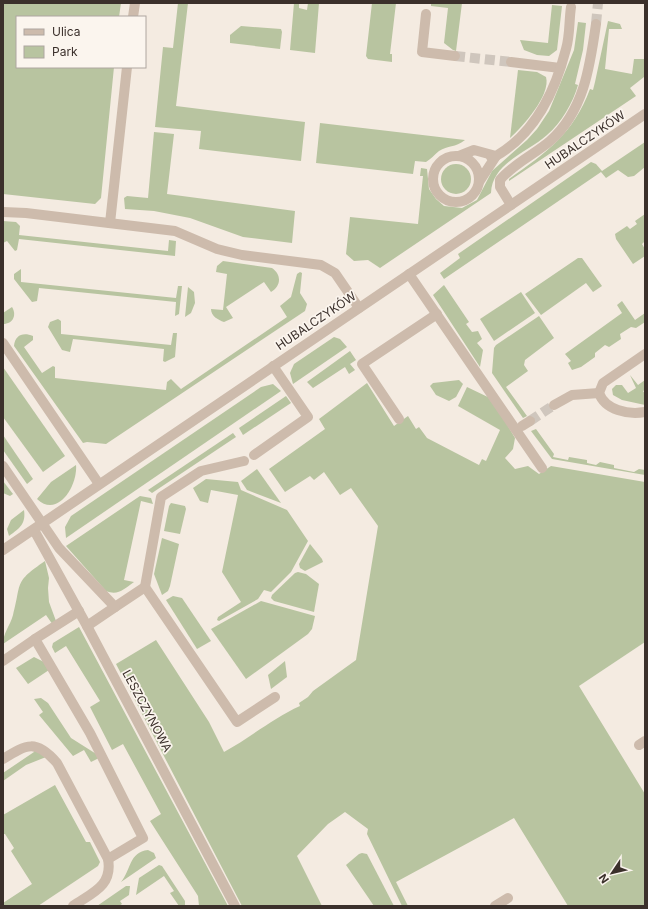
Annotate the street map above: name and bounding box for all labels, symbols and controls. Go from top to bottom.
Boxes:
legend [16,16,146,68]
text: Ulica [52,24,80,39]
text: Park [52,44,78,59]
street label: HUBALCZYKÓW [542,107,628,172]
street label: HUBALCZYKÓW [273,288,359,353]
street label: LESZCZYNOWA [119,667,175,754]
north arrow [592,853,632,893]
text: N [596,871,612,886]

